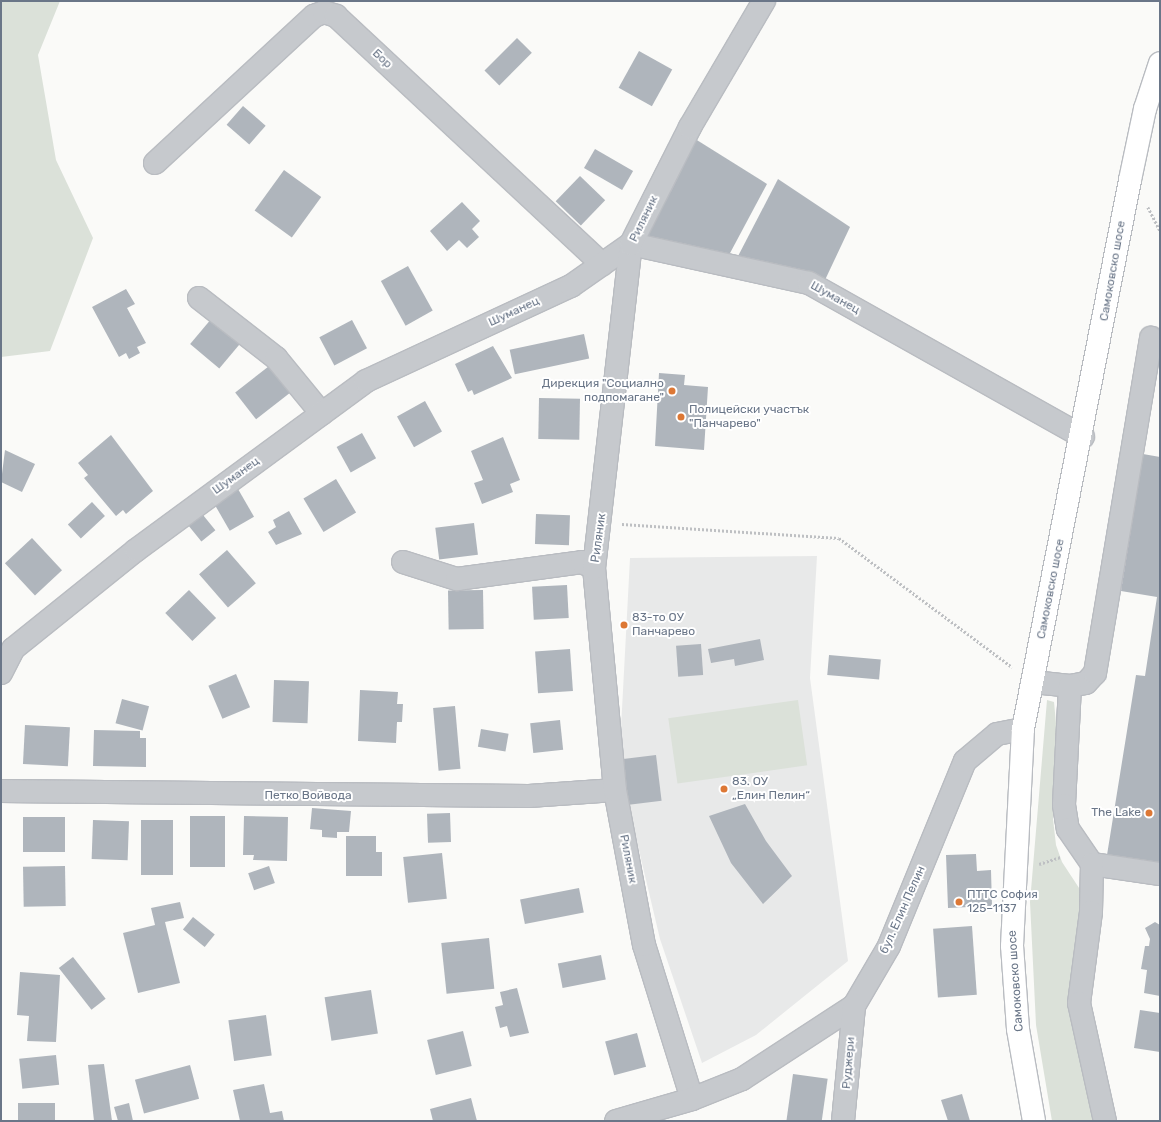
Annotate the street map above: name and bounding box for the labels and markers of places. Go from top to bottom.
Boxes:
place label: Дирекция "Социално подпомагане" [542,377,664,405]
marker: Дирекция "Социално подпомагане" [667,386,677,396]
place label: Полицейски участък "Панчарево" [689,403,809,431]
marker: Полицейски участък "Панчарево" [676,412,686,422]
place label: 83-то ОУ Панчарево [632,611,695,639]
marker: 83-то ОУ Панчарево [619,620,629,630]
place label: 83. ОУ „Елин Пелин“ [732,775,810,803]
marker: 83. ОУ „Елин Пелин“ [719,784,729,794]
place label: The Lake [1091,806,1141,820]
marker: The Lake [1144,808,1154,818]
place label: ПТТС София 125–1137 [967,888,1038,916]
marker: ПТТС София 125–1137 [954,897,964,907]

